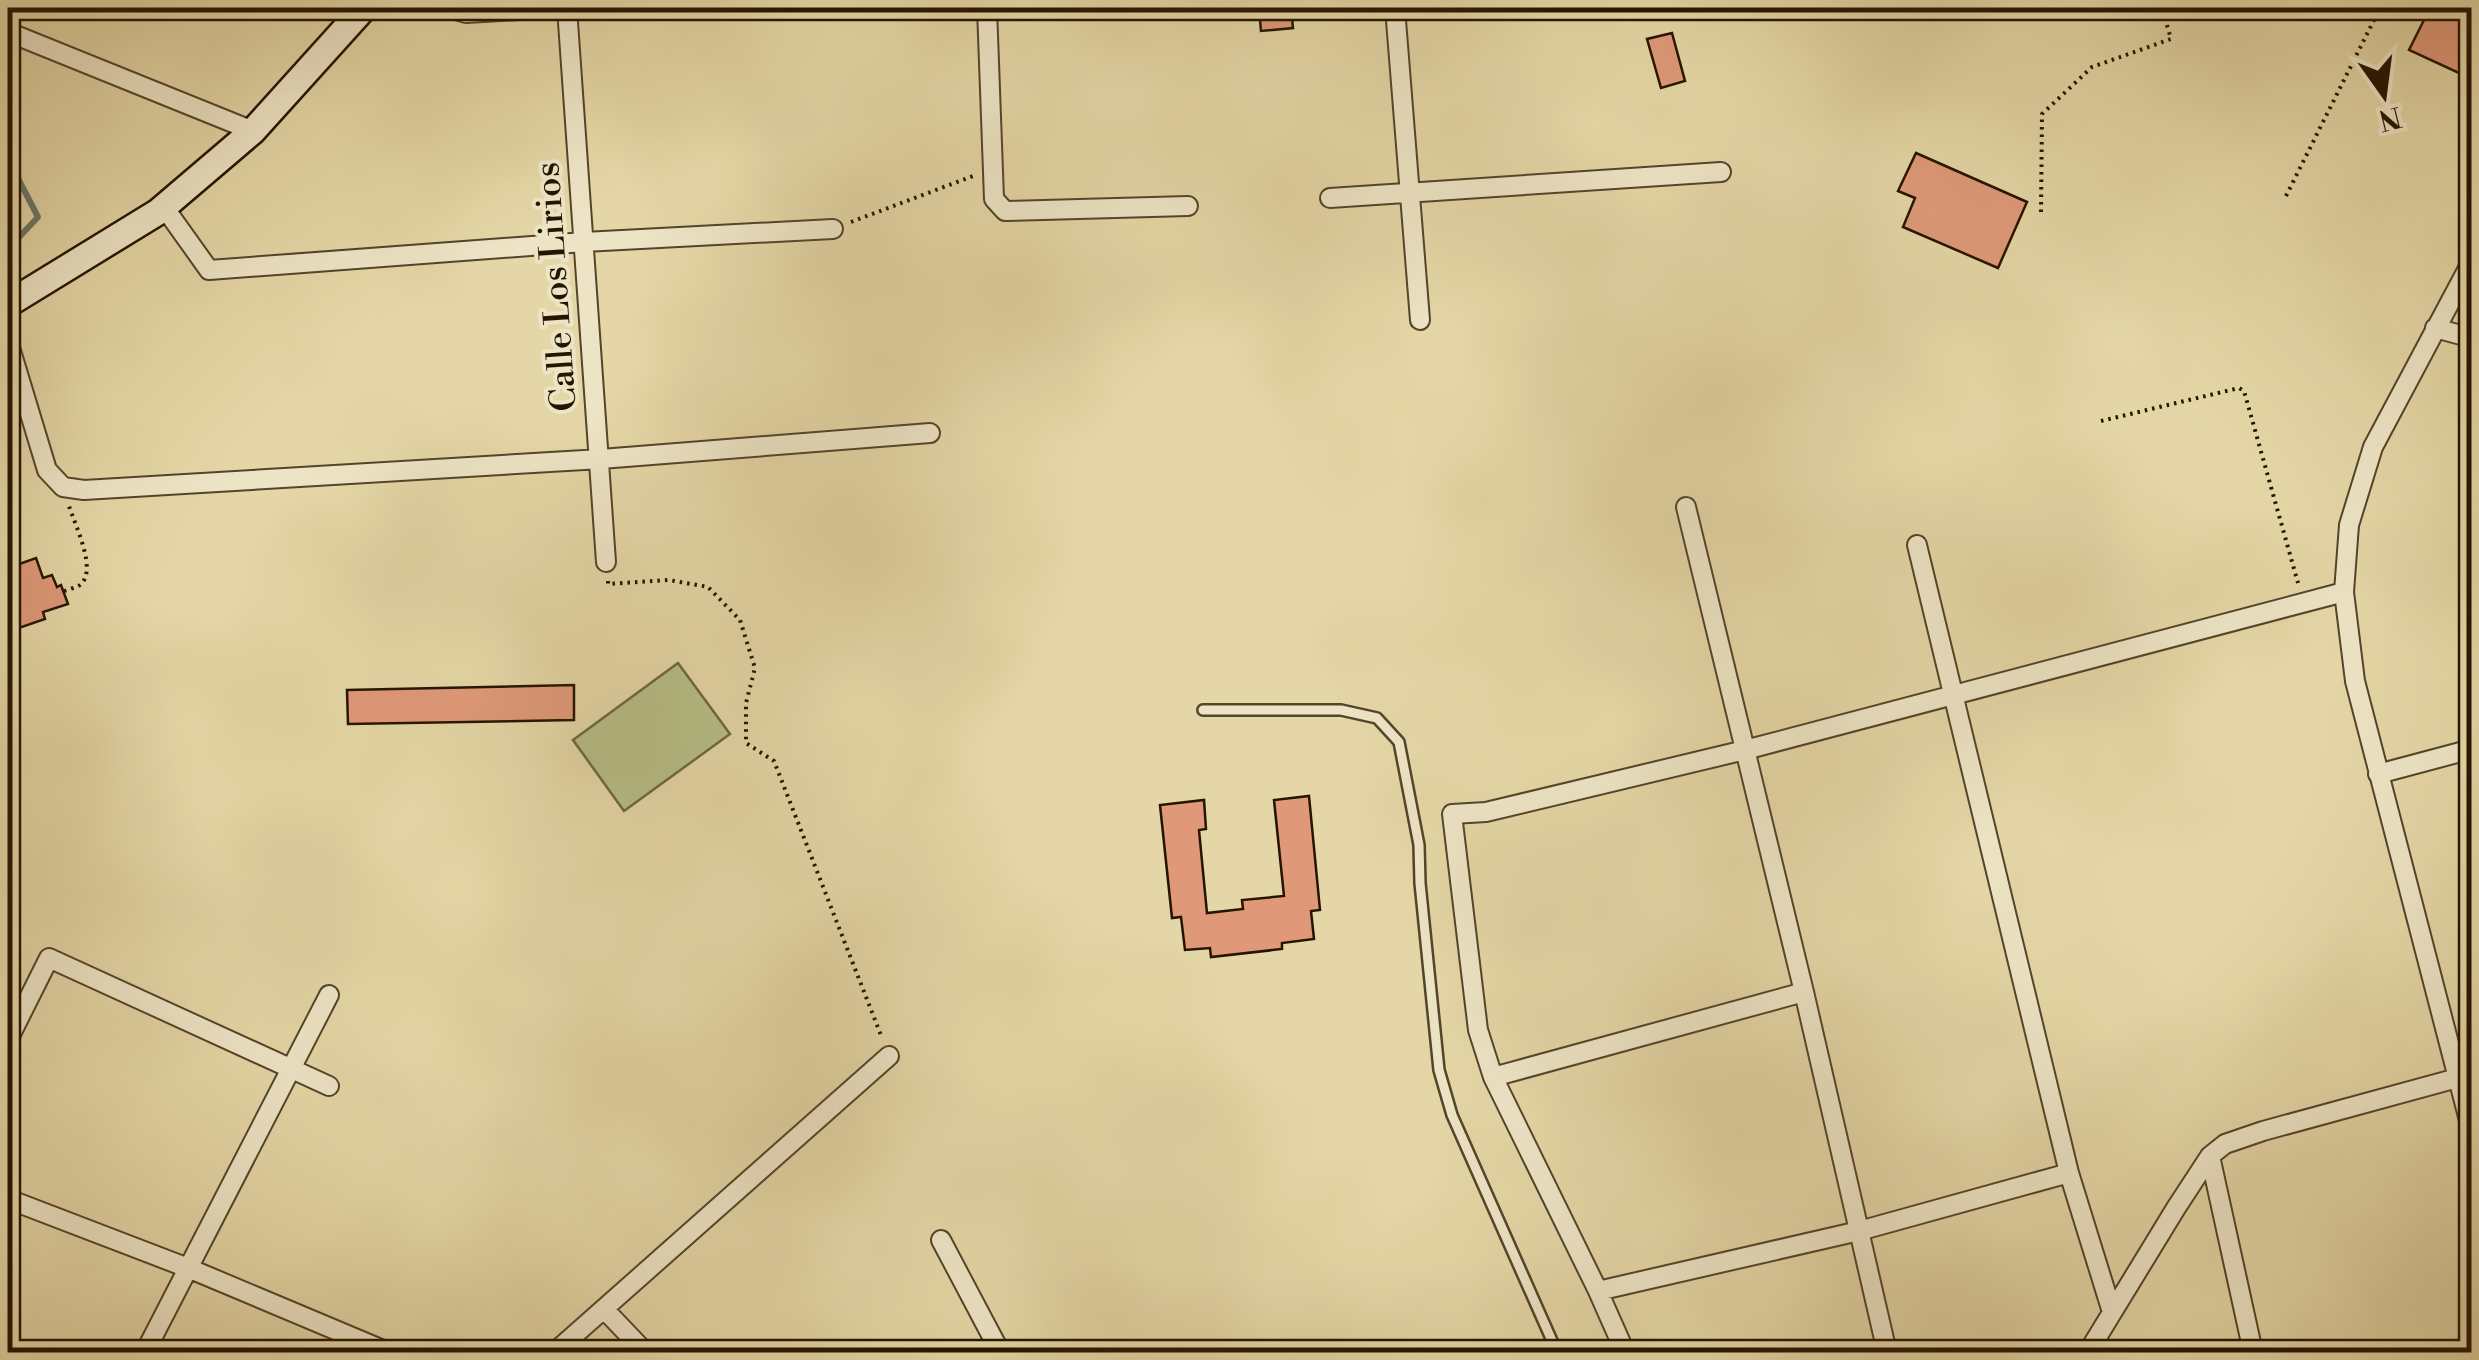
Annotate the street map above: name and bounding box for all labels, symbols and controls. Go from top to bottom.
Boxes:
north arrow [2334,45,2434,145]
text: N [2375,98,2405,137]
street label: Calle Los Lirios [526,161,587,413]

